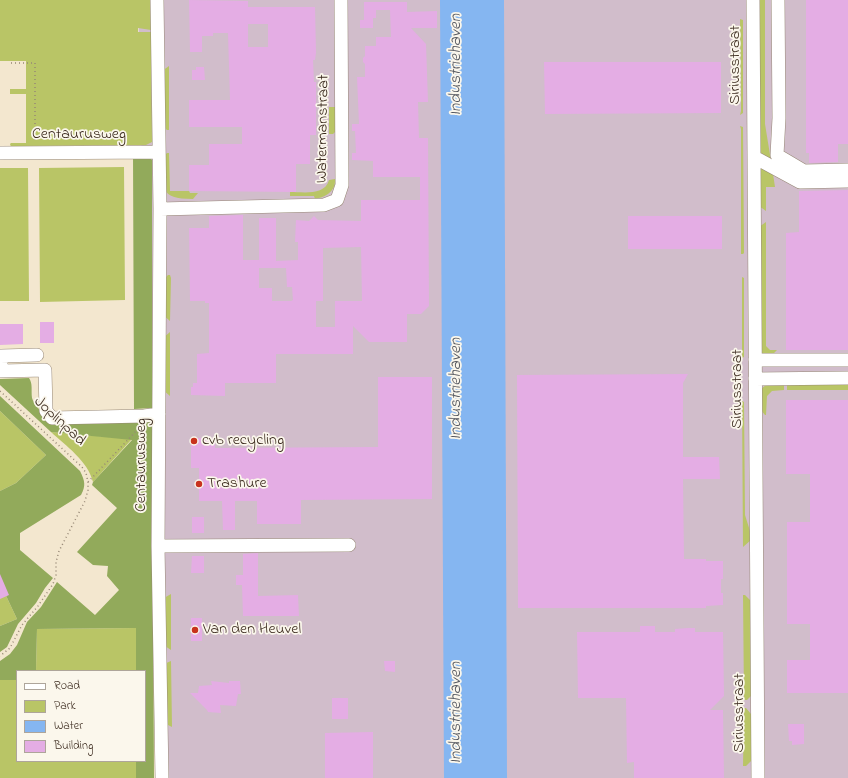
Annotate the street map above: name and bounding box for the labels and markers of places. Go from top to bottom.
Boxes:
place label: cvb recycling [202,431,284,451]
marker: cvb recycling [189,436,199,446]
place label: Trashure [207,474,267,494]
marker: Trashure [194,479,204,489]
place label: Van den Heuvel [203,620,301,640]
marker: Van den Heuvel [190,625,200,635]

